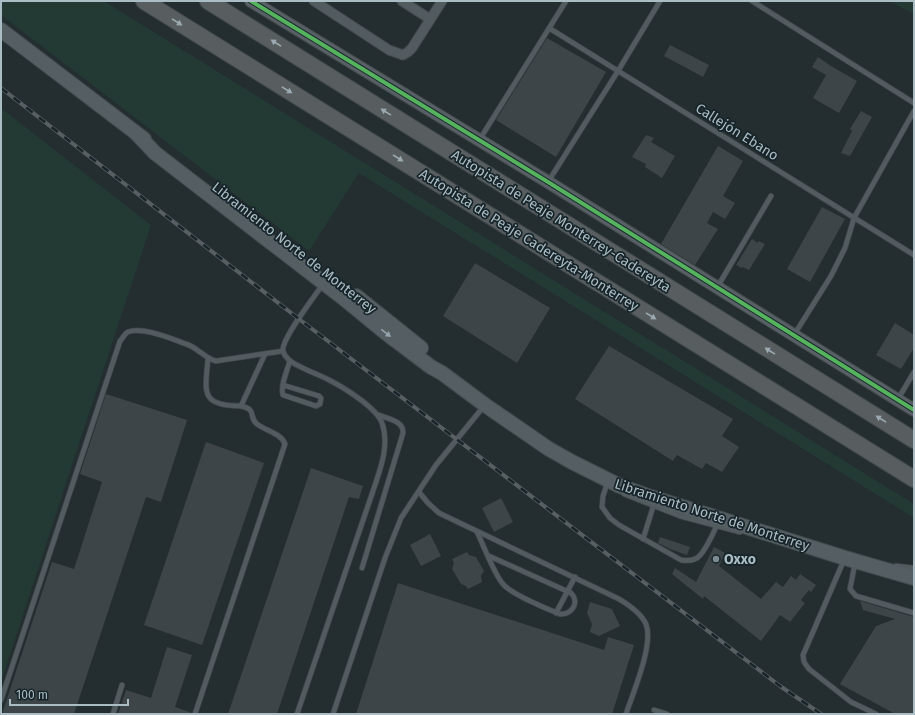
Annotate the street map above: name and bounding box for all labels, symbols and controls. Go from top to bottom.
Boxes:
one-way arrow [171,18,183,25]
one-way arrow [270,40,282,47]
one-way arrow [282,86,292,94]
street label: Callejón Ebano [692,100,782,164]
one-way arrow [381,108,391,116]
street label: Autopista de Peaje Monterrey-Cadereyta [448,146,674,296]
one-way arrow [393,154,403,162]
street label: Autopista de Peaje Cadereyta-Monterrey [416,165,642,315]
street label: Libramiento Norte de Monterrey [208,179,380,318]
one-way arrow [645,312,657,319]
one-way arrow [381,329,392,337]
one-way arrow [764,347,776,354]
one-way arrow [876,415,886,423]
street label: Libramiento Norte de Monterrey [612,475,812,555]
place label: Oxxo [724,551,756,568]
marker: Oxxo [711,554,721,564]
scale bar [10,681,128,707]
text: 100 m [16,688,48,702]

